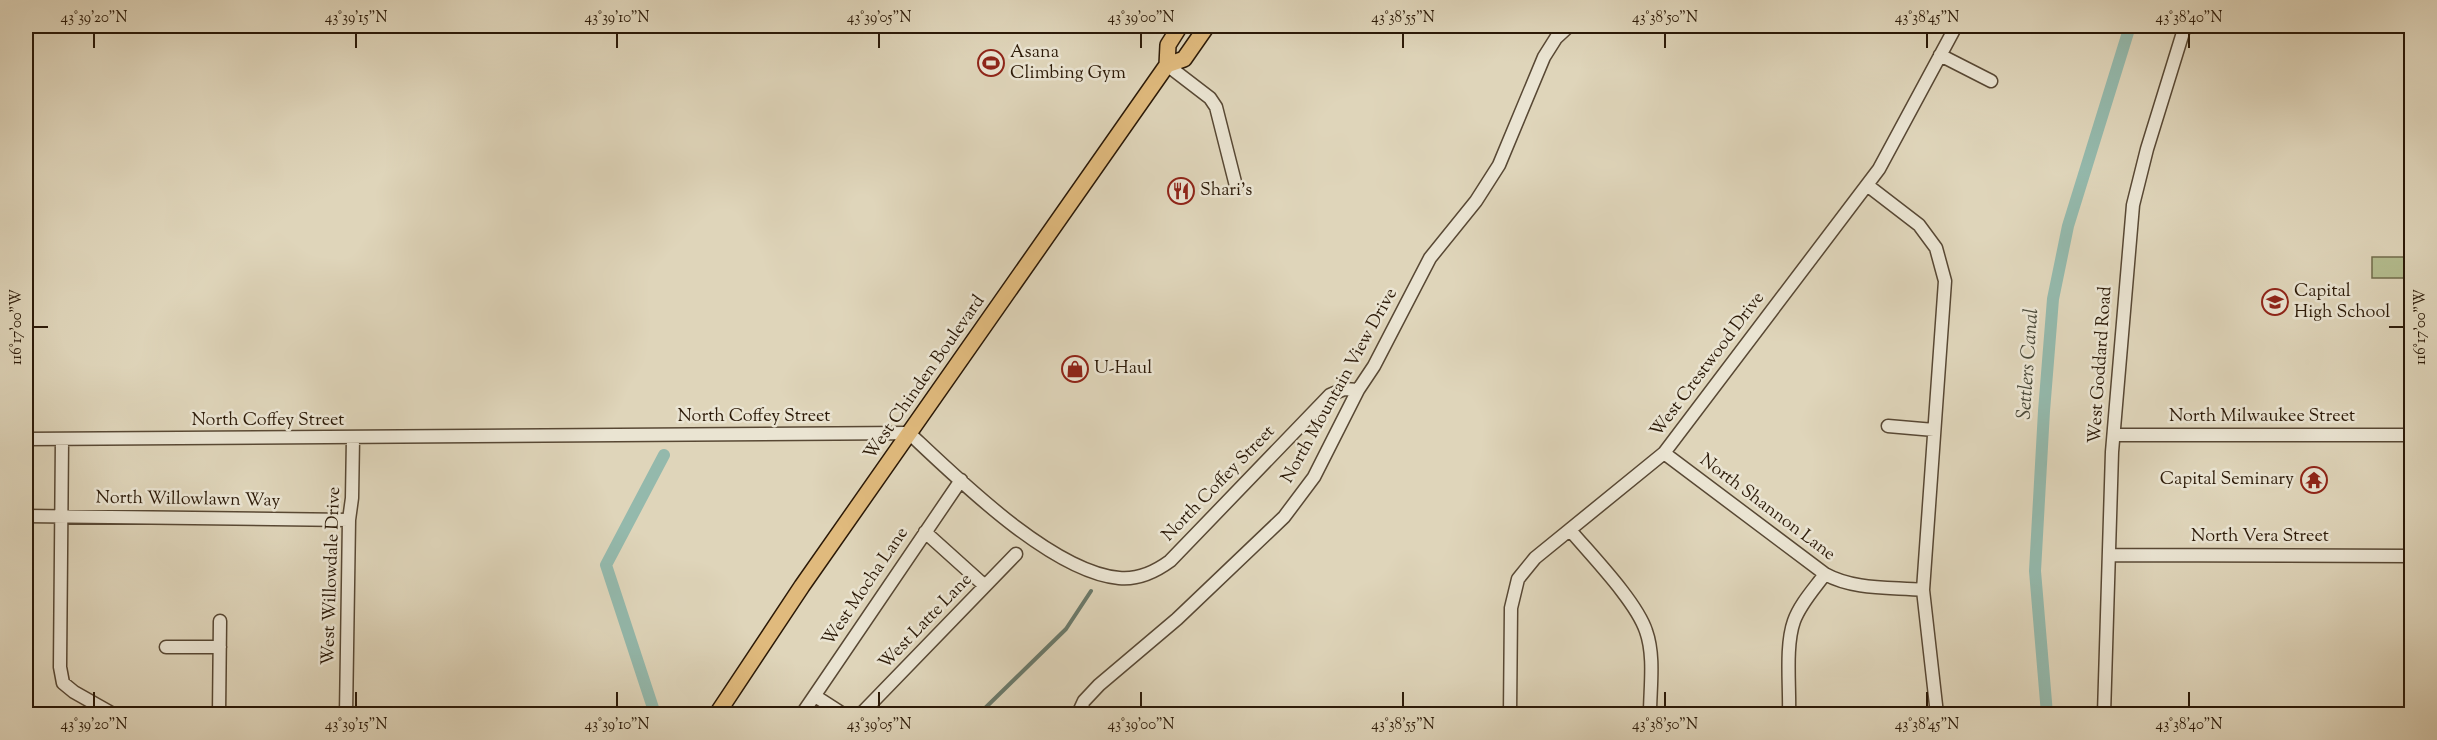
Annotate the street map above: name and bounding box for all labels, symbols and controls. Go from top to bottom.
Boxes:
text: 43°39'20"N [61,8,127,29]
text: 43°39'15"N [325,8,387,29]
text: 43°39'10"N [585,8,650,29]
text: 43°39'05"N [847,8,911,29]
text: 43°39'00"N [1107,8,1175,29]
text: 43°38'55"N [1371,8,1435,29]
text: 43°38'50"N [1632,8,1698,29]
text: 43°38'45"N [1895,8,1959,29]
text: 43°38'40"N [2156,8,2222,29]
place label: Asana Climbing Gym [1010,40,1126,87]
sports icon: Asana Climbing Gym [976,48,1006,78]
restaurant icon: Shari's [1166,176,1196,206]
place label: Shari's [1200,178,1252,204]
place label: Capital High School [2294,279,2390,326]
street label: North Mountain View Drive [1275,284,1405,488]
street label: West Goddard Road [2083,285,2119,445]
street label: West Crestwood Drive [1645,287,1771,443]
school or university icon: Capital High School [2260,287,2290,317]
text: 116°17'00"W [7,289,28,365]
text: 116°17'00"W [2411,289,2432,365]
street label: West Chinden Boulevard [858,290,992,466]
water label: Settlers Canal [2011,307,2047,421]
shop icon: U-Haul [1060,354,1090,384]
place label: U-Haul [1094,356,1152,382]
street label: North Coffey Street [677,404,831,430]
street label: North Milwaukee Street [2169,404,2355,430]
street label: North Coffey Street [191,408,345,434]
street label: North Coffey Street [1156,420,1282,548]
street label: North Shannon Lane [1694,448,1840,568]
temple icon: Capital Seminary [2299,465,2329,495]
place label: Capital Seminary [2160,467,2294,493]
street label: North Willowlawn Way [95,485,281,515]
street label: West Willowdale Drive [316,486,348,666]
street label: West Mocha Lane [816,522,916,652]
street label: North Vera Street [2191,524,2329,550]
street label: West Latte Lane [873,568,979,676]
text: 43°39'20"N [61,715,127,736]
text: 43°39'15"N [325,715,387,736]
text: 43°39'10"N [585,715,650,736]
text: 43°39'05"N [847,715,911,736]
text: 43°39'00"N [1107,715,1175,736]
text: 43°38'55"N [1371,715,1435,736]
text: 43°38'50"N [1632,715,1698,736]
text: 43°38'45"N [1895,715,1959,736]
text: 43°38'40"N [2156,715,2222,736]

